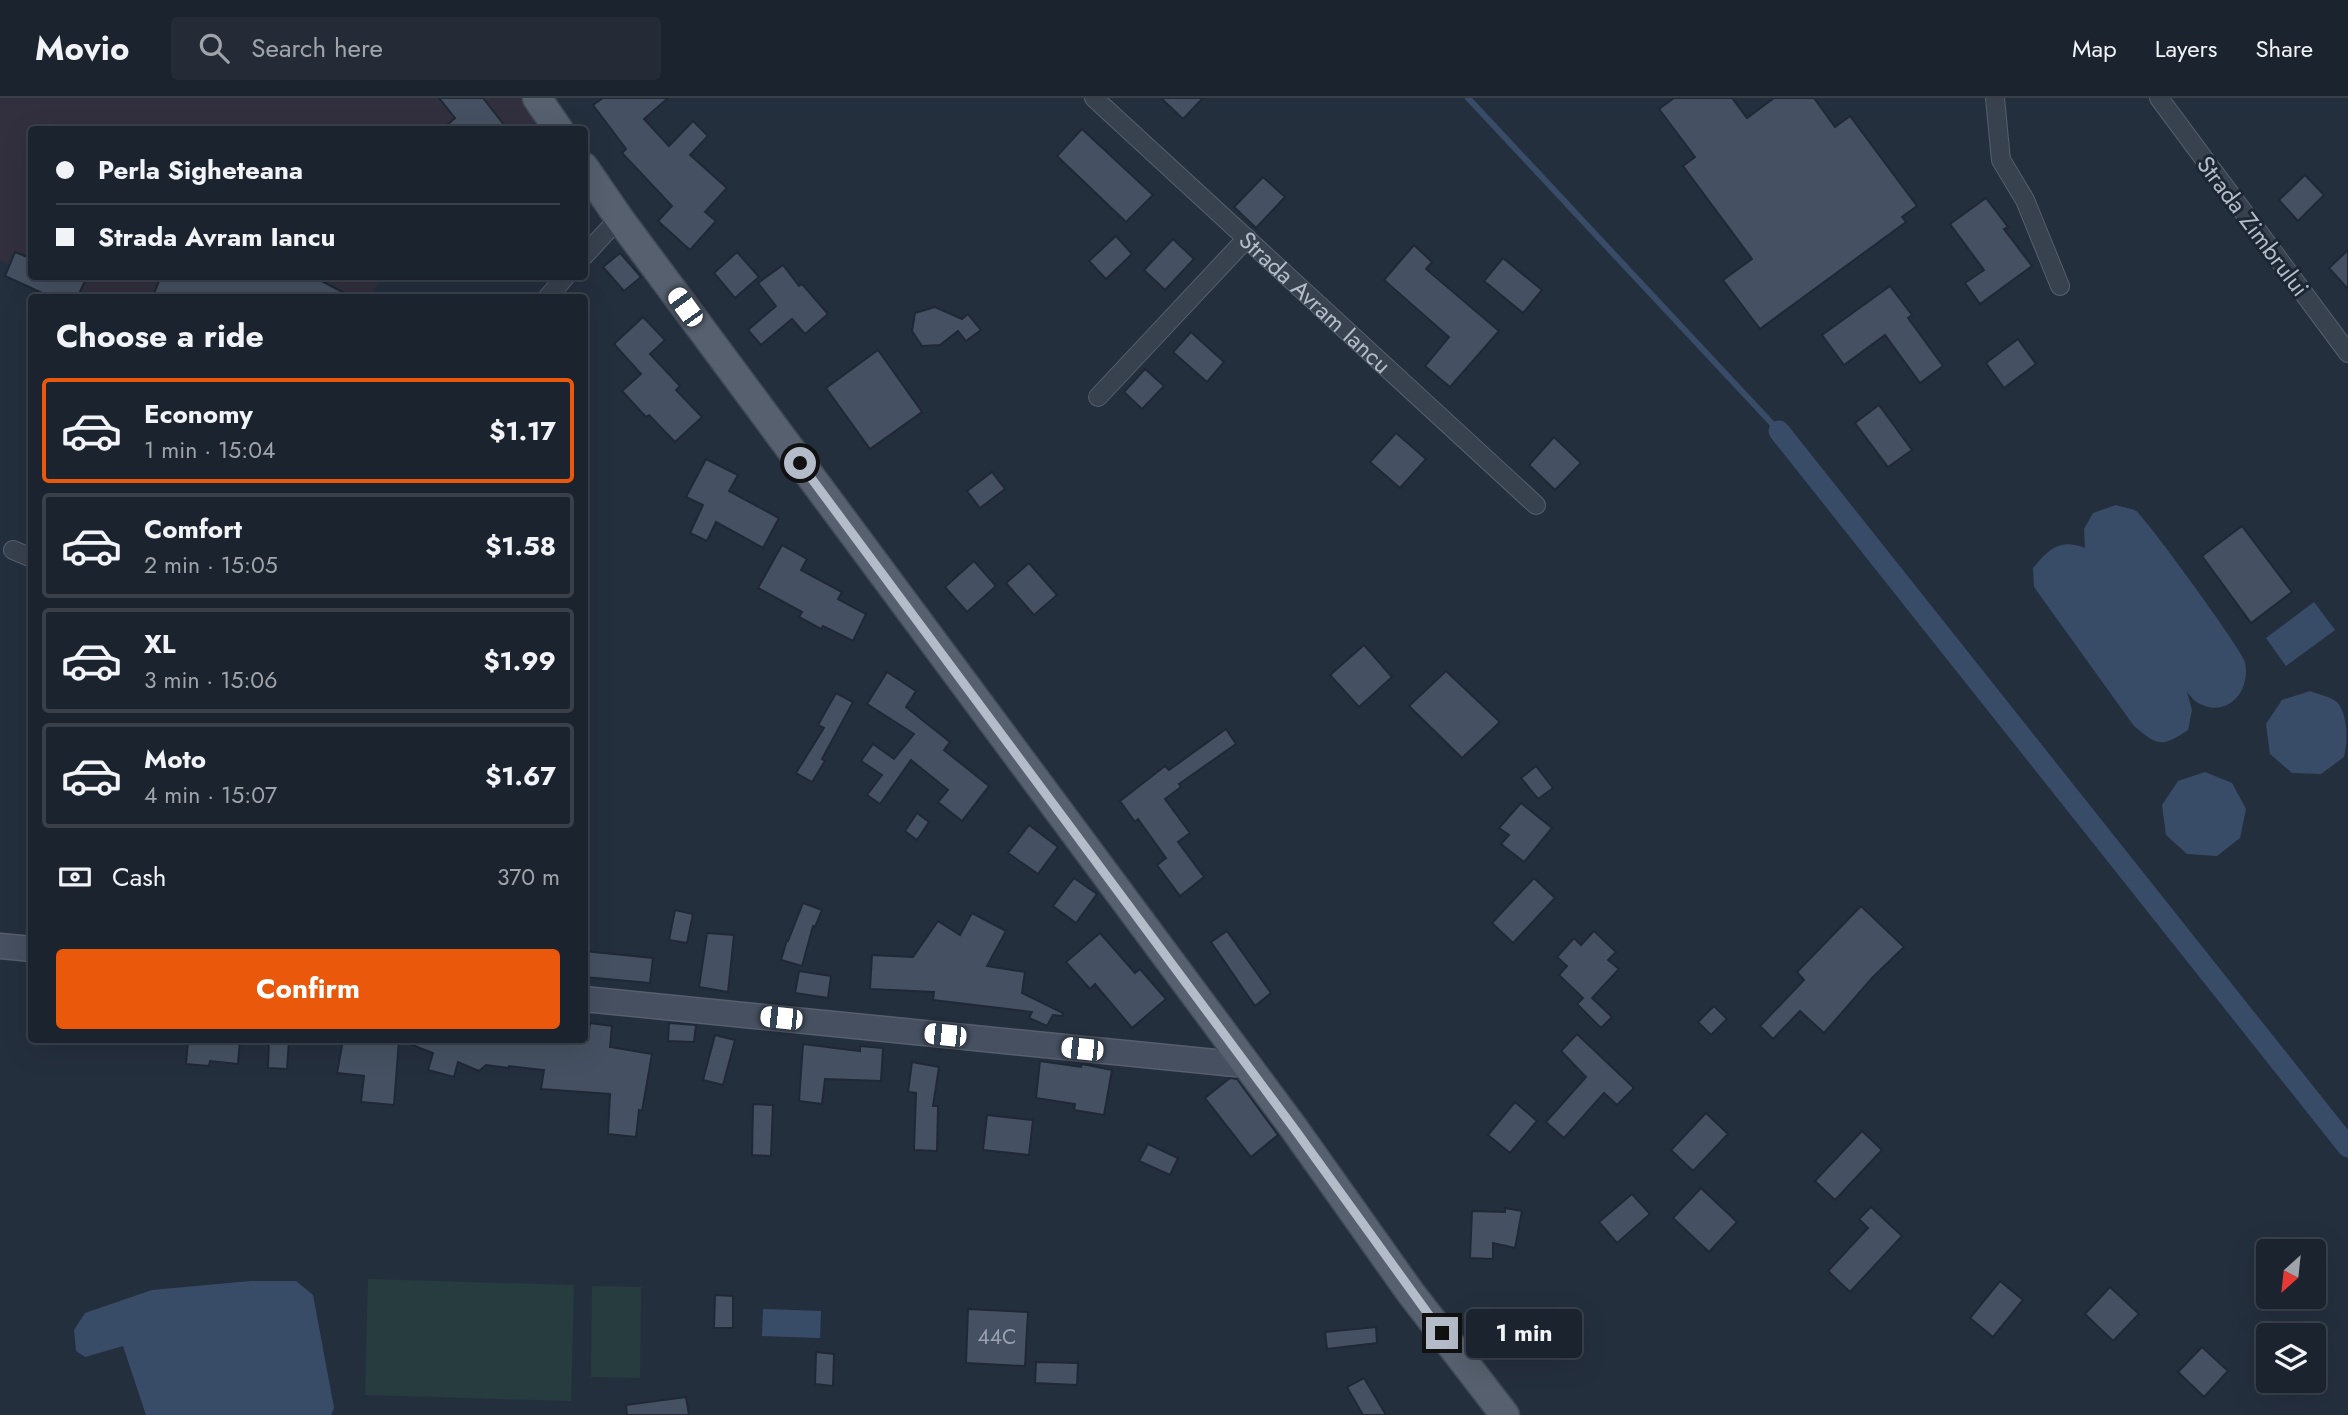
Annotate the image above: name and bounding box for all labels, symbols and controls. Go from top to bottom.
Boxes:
search box [171,17,661,80]
text: Movio [35,25,129,72]
icon: search [195,29,233,67]
text: Search here [251,29,383,67]
text: Map [2072,31,2117,66]
text: Layers [2155,31,2217,66]
text: Share [2255,31,2313,66]
street label: Strada Zimbrului [2188,148,2318,304]
text: Perla Sigheteana [98,151,303,189]
text: Strada Avram Iancu [98,218,335,256]
street label: Strada Avram Iancu [1231,223,1399,381]
car [665,284,706,330]
text: Choose a ride [56,313,264,359]
text: Economy [144,395,253,433]
icon: car [60,399,123,462]
text: $1.17 [489,412,556,450]
text: 1 min · 15:04 [144,433,275,467]
route start [784,447,816,479]
text: Comfort [144,510,242,548]
icon: car [60,514,123,577]
text: $1.58 [485,527,556,565]
text: 2 min · 15:05 [144,548,278,582]
text: XL [144,625,176,663]
icon: car [60,629,123,692]
text: $1.99 [483,642,556,680]
text: 3 min · 15:06 [144,663,277,697]
text: Moto [144,740,206,778]
icon: car [60,744,123,807]
text: $1.67 [485,757,556,795]
text: 4 min · 15:07 [144,778,277,812]
icon: cash [56,858,94,896]
text: Cash [112,858,166,896]
text: 370 m [497,860,560,894]
button: Confirm [56,949,560,1029]
car [760,1005,803,1031]
car [924,1022,967,1048]
car [1061,1036,1104,1062]
north arrow [2256,1239,2326,1309]
map controls [2256,1239,2326,1393]
callout: 1 min [1466,1308,1582,1358]
text: 1 min [1495,1316,1553,1350]
route end [1426,1317,1458,1349]
house number: 44C [978,1322,1016,1352]
button: layers [2256,1323,2326,1393]

